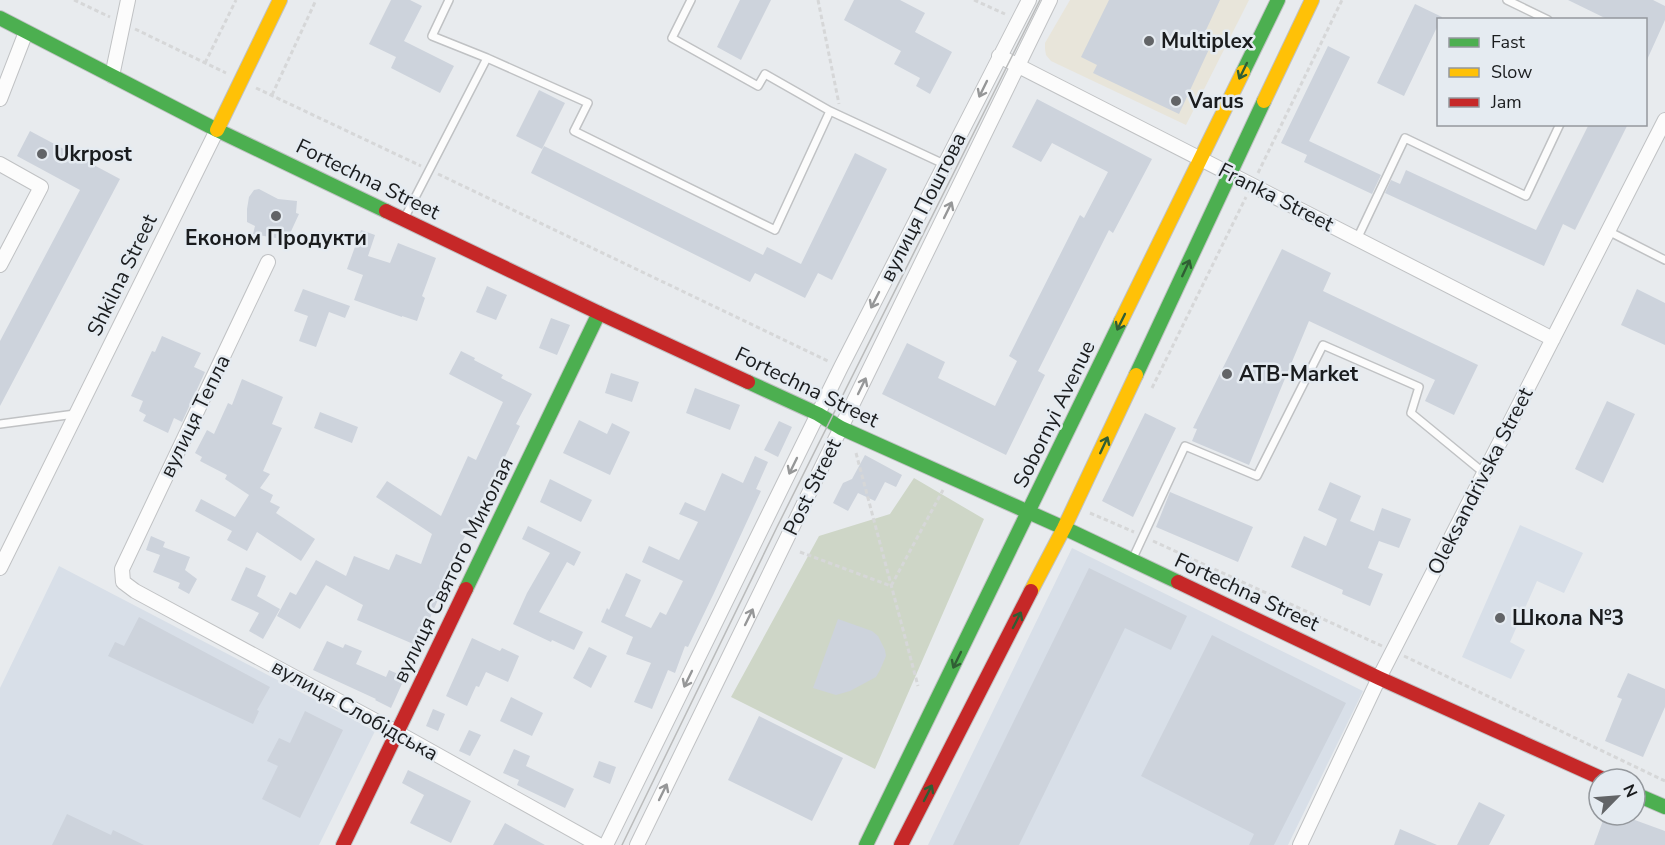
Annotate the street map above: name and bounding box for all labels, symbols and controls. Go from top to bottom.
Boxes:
legend [1437,18,1647,126]
place label: Multiplex [1161,27,1254,55]
text: Fast [1491,30,1526,54]
marker: Multiplex [1142,34,1156,48]
text: Slow [1491,60,1532,84]
one-way arrow [1237,62,1249,80]
one-way arrow [977,80,988,98]
place label: Varus [1187,87,1244,115]
text: Jam [1490,90,1522,114]
marker: Varus [1169,94,1183,108]
street label: вулиця Поштова [873,128,973,286]
street label: Fortechna Street [291,132,445,226]
place label: Ukrpost [54,140,133,168]
marker: Ukrpost [35,147,49,161]
street label: Franka Street [1214,156,1339,238]
one-way arrow [942,202,954,220]
street label: Shkilna Street [80,209,164,341]
marker: Економ Продукти [269,209,283,223]
place label: Економ Продукти [185,224,367,252]
one-way arrow [1181,260,1193,278]
one-way arrow [869,291,881,309]
one-way arrow [1115,313,1127,331]
street label: Sobornyi Avenue [1006,336,1102,492]
street label: Fortechna Street [730,340,884,434]
street label: вулиця Тепла [153,350,237,482]
place label: ATB-Market [1239,360,1359,388]
marker: ATB-Market [1220,367,1234,381]
one-way arrow [857,377,868,395]
street label: Oleksandrivska Street [1421,382,1540,579]
street label: Post Street [777,433,848,540]
one-way arrow [1098,436,1110,454]
street label: вулиця Святого Миколая [386,453,520,687]
one-way arrow [786,457,798,475]
street label: Fortechna Street [1170,546,1324,638]
place label: Школа №3 [1512,604,1624,632]
one-way arrow [743,609,755,627]
one-way arrow [1012,611,1023,629]
marker: Школа №3 [1493,611,1507,625]
one-way arrow [950,650,962,668]
street label: вулиця Слобідська [267,653,443,767]
one-way arrow [682,670,693,688]
north arrow [1587,767,1647,827]
text: N [1617,781,1642,801]
one-way arrow [657,784,669,802]
one-way arrow [922,785,934,802]

